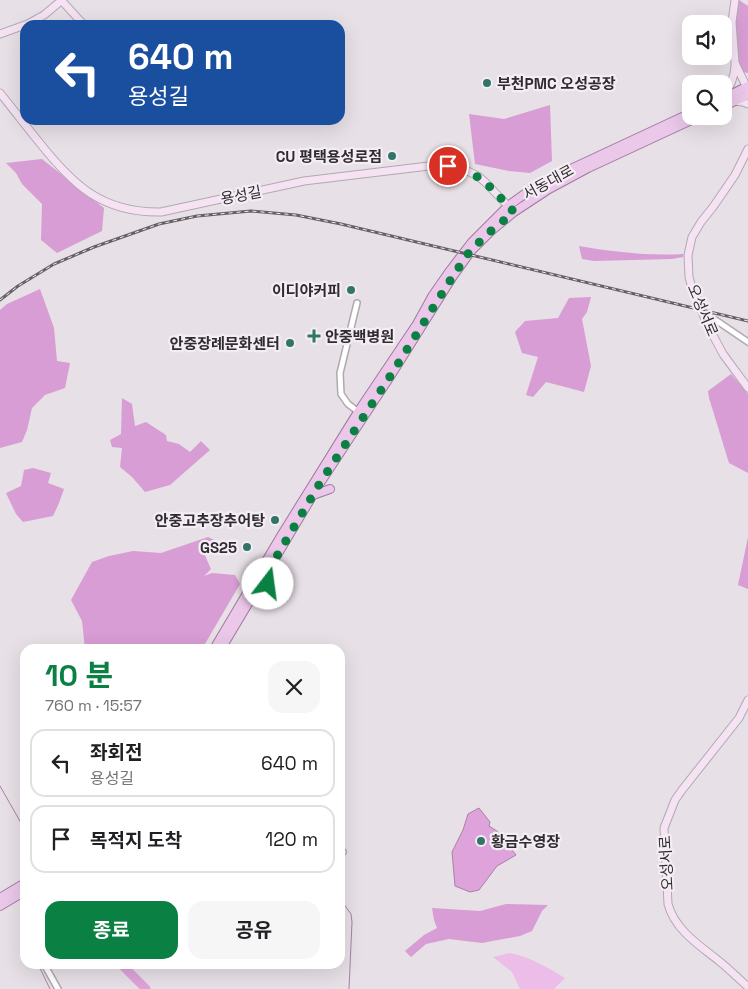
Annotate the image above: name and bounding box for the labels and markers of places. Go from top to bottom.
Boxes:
place label: 부천PMC 오성공장 [497,74,616,93]
marker: 부천PMC 오성공장 [481,77,493,89]
pin [427,145,469,187]
place label: CU 평택용성로점 [276,147,382,166]
marker: CU 평택용성로점 [386,150,398,162]
place label: 이디야커피 [272,281,341,300]
marker: 이디야커피 [345,284,357,296]
place label: 안중백병원 [325,327,394,346]
marker: 안중백병원 [307,329,321,343]
place label: 안중장례문화센터 [170,334,280,353]
marker: 안중장례문화센터 [284,337,296,349]
place label: 안중고추장추어탕 [155,511,265,530]
marker: 안중고추장추어탕 [269,514,281,526]
place label: GS25 [200,538,237,557]
marker: GS25 [241,541,253,553]
place label: 황금수영장 [491,832,560,851]
marker: 황금수영장 [475,835,487,847]

